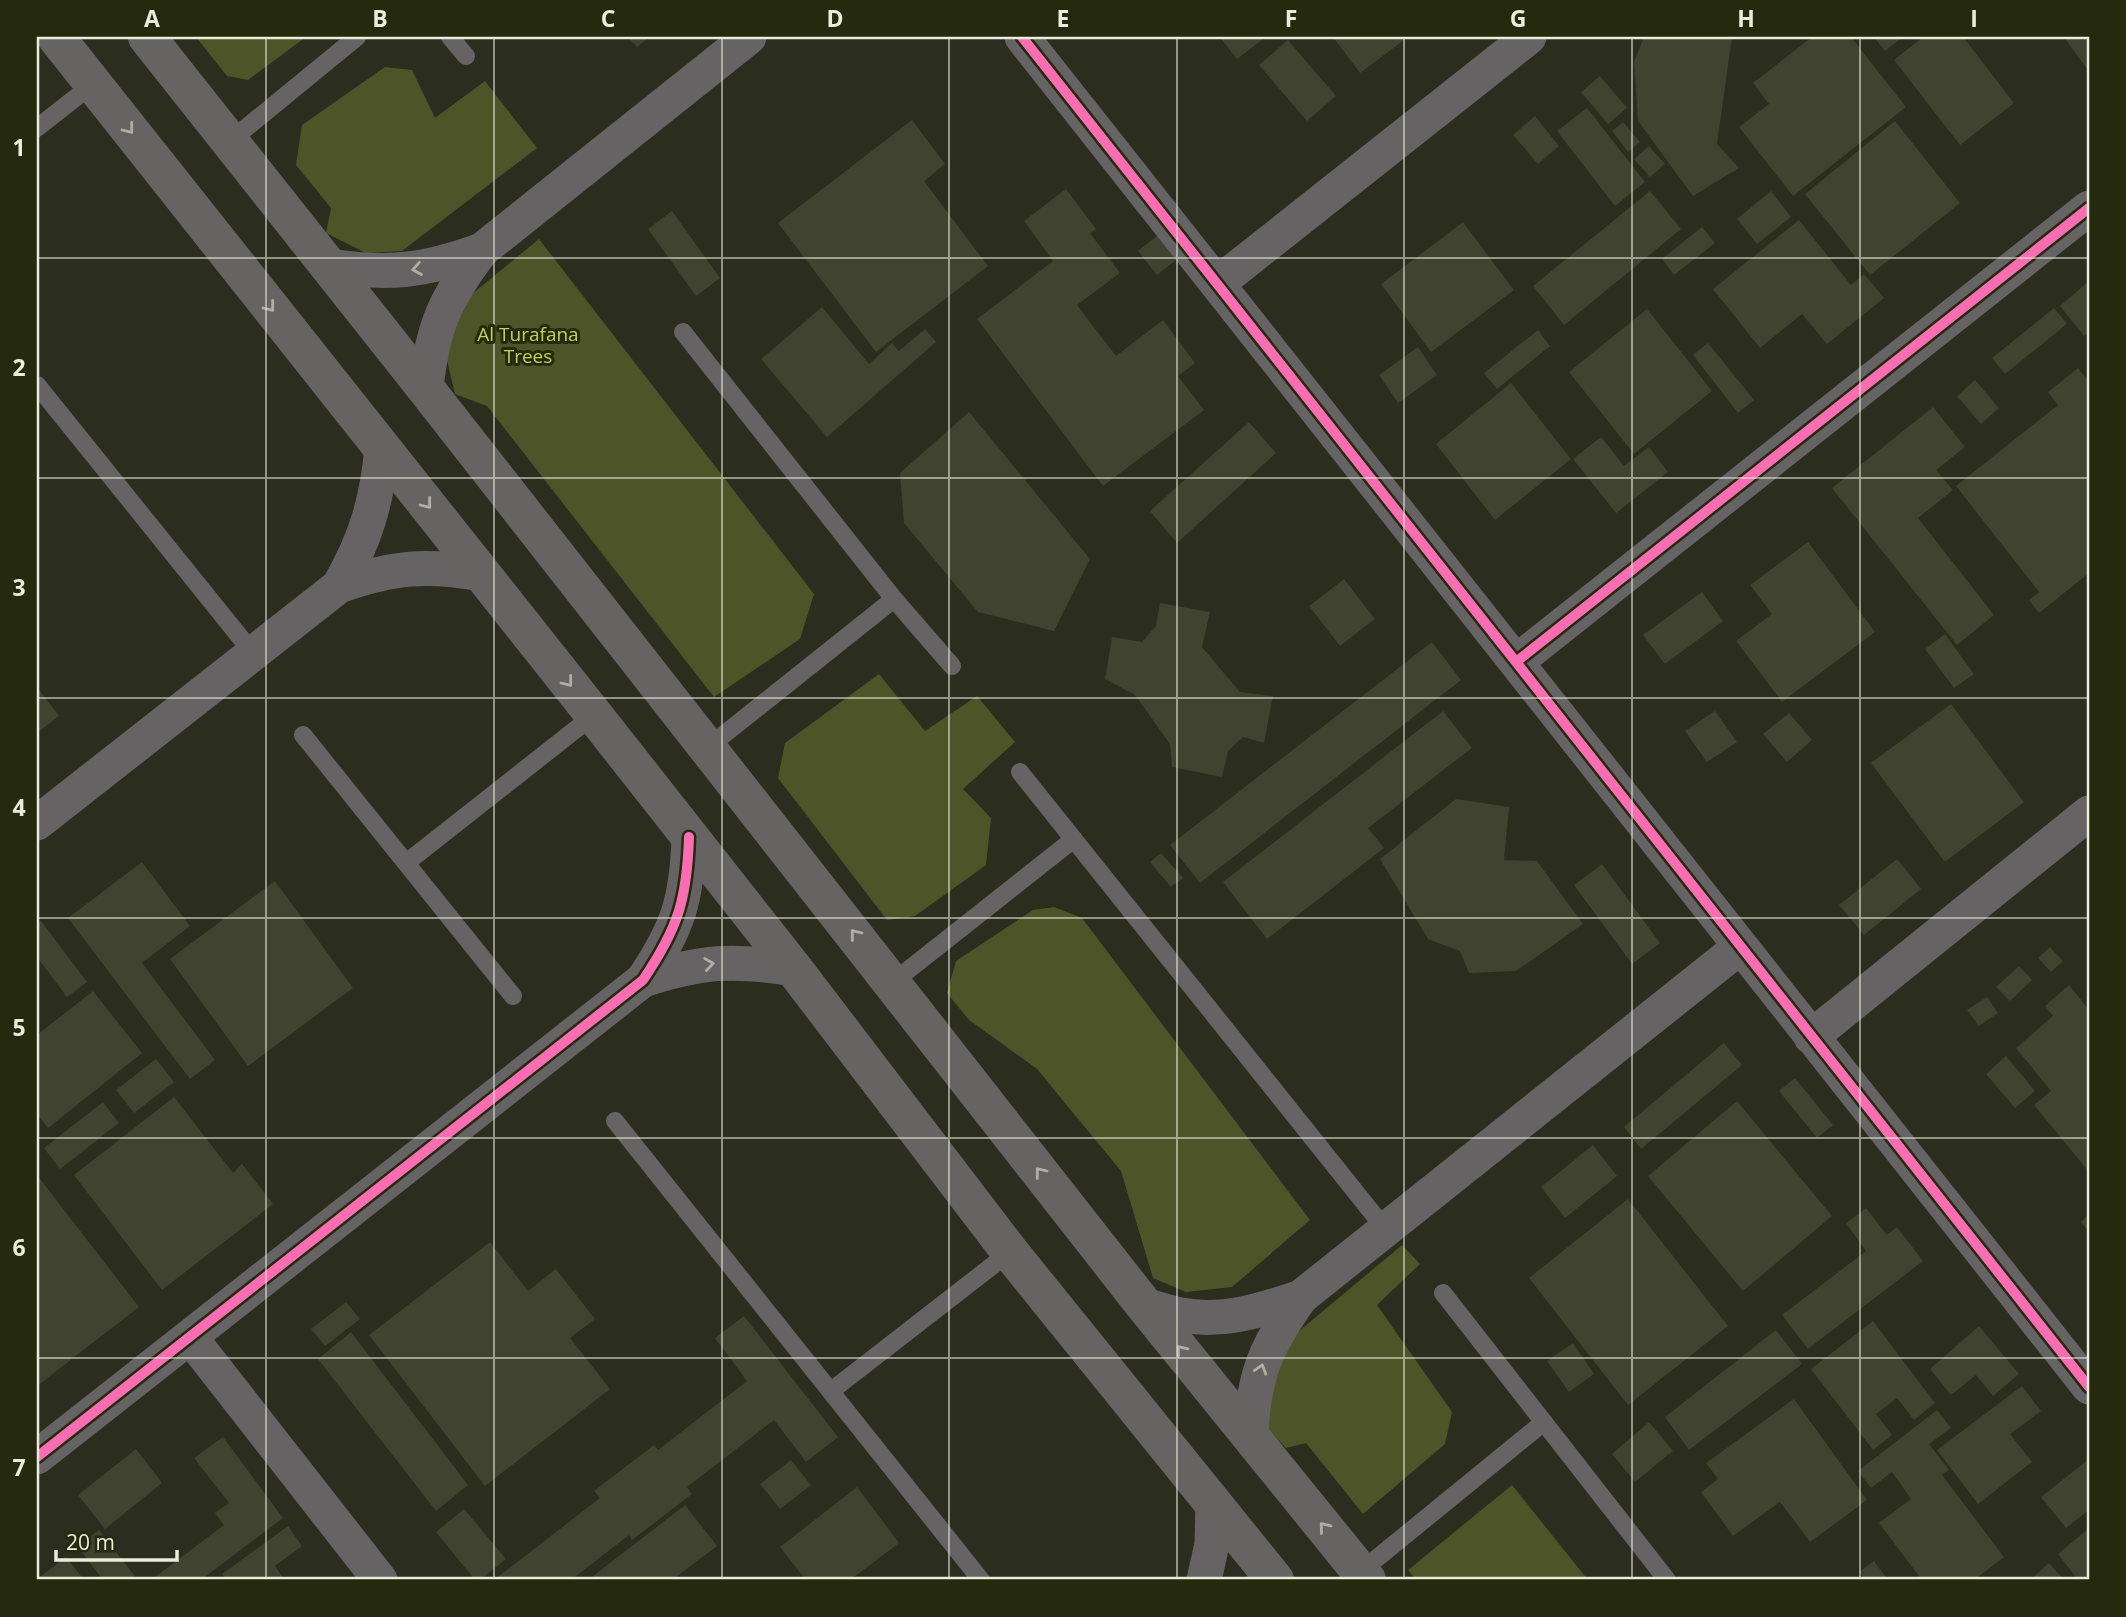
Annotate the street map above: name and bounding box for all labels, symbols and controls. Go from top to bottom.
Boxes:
text: A [144,2,160,34]
text: B [372,2,388,34]
text: C [601,2,615,34]
text: D [826,2,844,34]
text: E [1057,2,1069,34]
text: F [1285,2,1297,34]
text: G [1510,2,1526,34]
text: H [1737,2,1755,34]
text: I [1970,2,1978,34]
one-way arrow [120,121,133,133]
text: 1 [12,131,26,163]
one-way arrow [411,261,423,276]
one-way arrow [262,298,274,311]
park label: Al Turafana Trees [477,321,579,369]
text: 2 [12,351,26,383]
one-way arrow [418,497,431,509]
text: 3 [12,571,26,603]
one-way arrow [560,675,573,687]
text: 4 [12,791,26,823]
one-way arrow [850,930,863,942]
one-way arrow [703,957,715,972]
text: 5 [12,1011,26,1043]
one-way arrow [1036,1167,1049,1179]
text: 6 [12,1231,26,1263]
one-way arrow [1177,1346,1190,1358]
one-way arrow [1252,1363,1267,1375]
text: 7 [12,1451,26,1483]
scale bar [56,1519,177,1563]
one-way arrow [1320,1522,1333,1535]
text: 20 m [66,1528,115,1556]

